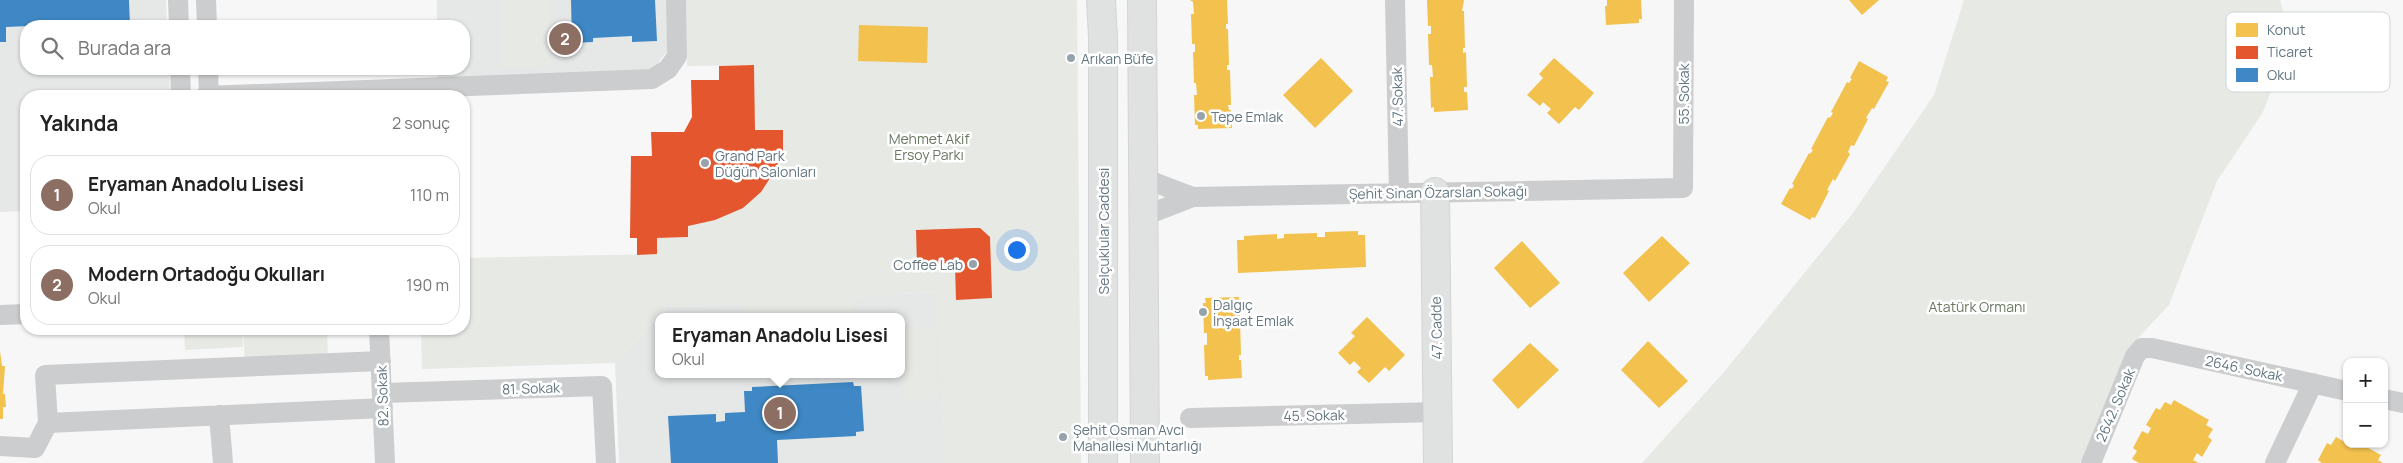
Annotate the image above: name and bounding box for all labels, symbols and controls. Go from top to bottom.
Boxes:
legend [2226,12,2390,92]
search box [20,20,470,75]
pin: 2 [549,20,581,58]
text: Konut [2267,20,2306,39]
icon: search [38,34,66,62]
text: Burada ara [78,35,171,61]
text: Ticaret [2267,42,2313,61]
place label: Arıkan Büfe [1081,49,1154,68]
marker: Arıkan Büfe [1065,52,1077,64]
street label: 55. Sokak [1674,62,1693,125]
text: Okul [2267,65,2296,84]
street label: 47. Sokak [1387,66,1407,127]
place label: Tepe Emlak [1211,107,1284,126]
text: Yakında [40,109,118,137]
marker: Tepe Emlak [1195,110,1207,122]
text: 2 sonuç [392,112,450,134]
park label: Mehmet Akif Ersoy Parkı [889,129,969,164]
place label: Grand Park Düğün Salonları [715,146,816,181]
marker: Grand Park Düğün Salonları [699,157,711,169]
street label: Selçuklular Caddesi [1094,168,1113,294]
text: Eryaman Anadolu Lisesi [88,171,304,197]
street label: Şehit Sinan Özarslan Sokağı [1349,181,1527,203]
text: 1 [53,184,61,206]
text: 110 m [410,184,449,206]
text: Okul [88,197,121,219]
your location [1004,237,1030,263]
place label: Coffee Lab [893,255,963,274]
marker: Coffee Lab [967,258,979,270]
text: Modern Ortadoğu Okulları [88,261,325,287]
text: 2 [52,274,62,296]
text: 190 m [406,274,449,296]
text: Okul [88,287,121,309]
place label: Dalgıç İnşaat Emlak [1213,295,1295,330]
street label: 47. Cadde [1426,296,1446,360]
park label: Atatürk Ormanı [1928,297,2026,316]
marker: Dalgıç İnşaat Emlak [1197,306,1209,318]
popup [655,313,905,378]
text: Eryaman Anadolu Lisesi [672,322,888,348]
text: Okul [672,348,705,370]
street label: 2646. Sokak [2204,351,2285,386]
map controls [2343,358,2388,448]
button: + [2343,358,2388,403]
street label: 82. Sokak [371,364,393,427]
street label: 2642. Sokak [2091,364,2139,445]
street label: 81. Sokak [502,377,561,399]
pin: 1 [764,394,796,432]
button: − [2343,403,2388,448]
street label: 45. Sokak [1283,405,1346,425]
place label: Şehit Osman Avcı Mahallesi Muhtarlığı [1073,420,1202,455]
marker: Şehit Osman Avcı Mahallesi Muhtarlığı [1057,431,1069,443]

